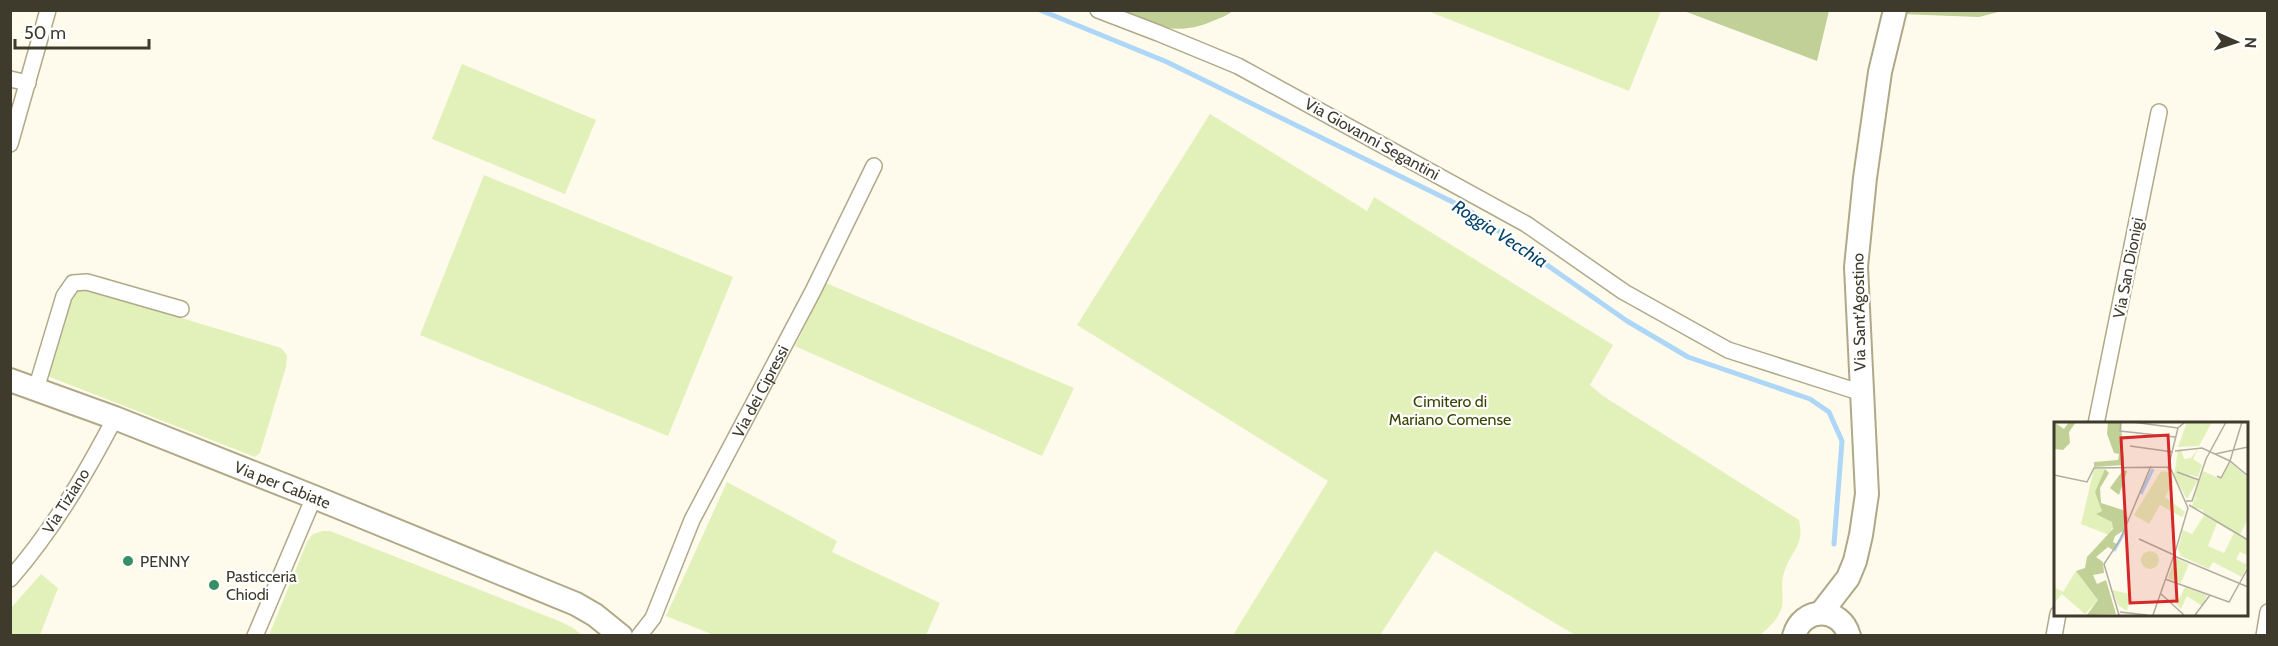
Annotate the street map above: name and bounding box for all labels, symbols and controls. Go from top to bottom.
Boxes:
scale bar [15,12,148,50]
north arrow [2206,12,2266,72]
text: 50 m [24,22,66,44]
text: N [2241,37,2260,49]
street label: Via Giovanni Segantini [1301,94,1443,184]
water label: Roggia Vecchia [1448,195,1552,273]
street label: Via San Dionigi [2109,216,2147,320]
street label: Via Sant'Agostino [1848,253,1870,371]
street label: Via dei Cipressi [728,342,792,441]
park label: Cimitero di Mariano Comense [1389,392,1511,429]
inset map [2054,422,2248,616]
street label: Via per Cabiate [232,457,333,512]
street label: Via Tiziano [39,465,94,537]
place label: PENNY [140,552,191,571]
marker: PENNY [121,554,135,568]
place label: Pasticceria Chiodi [226,567,297,604]
marker: Pasticceria Chiodi [207,578,221,592]

